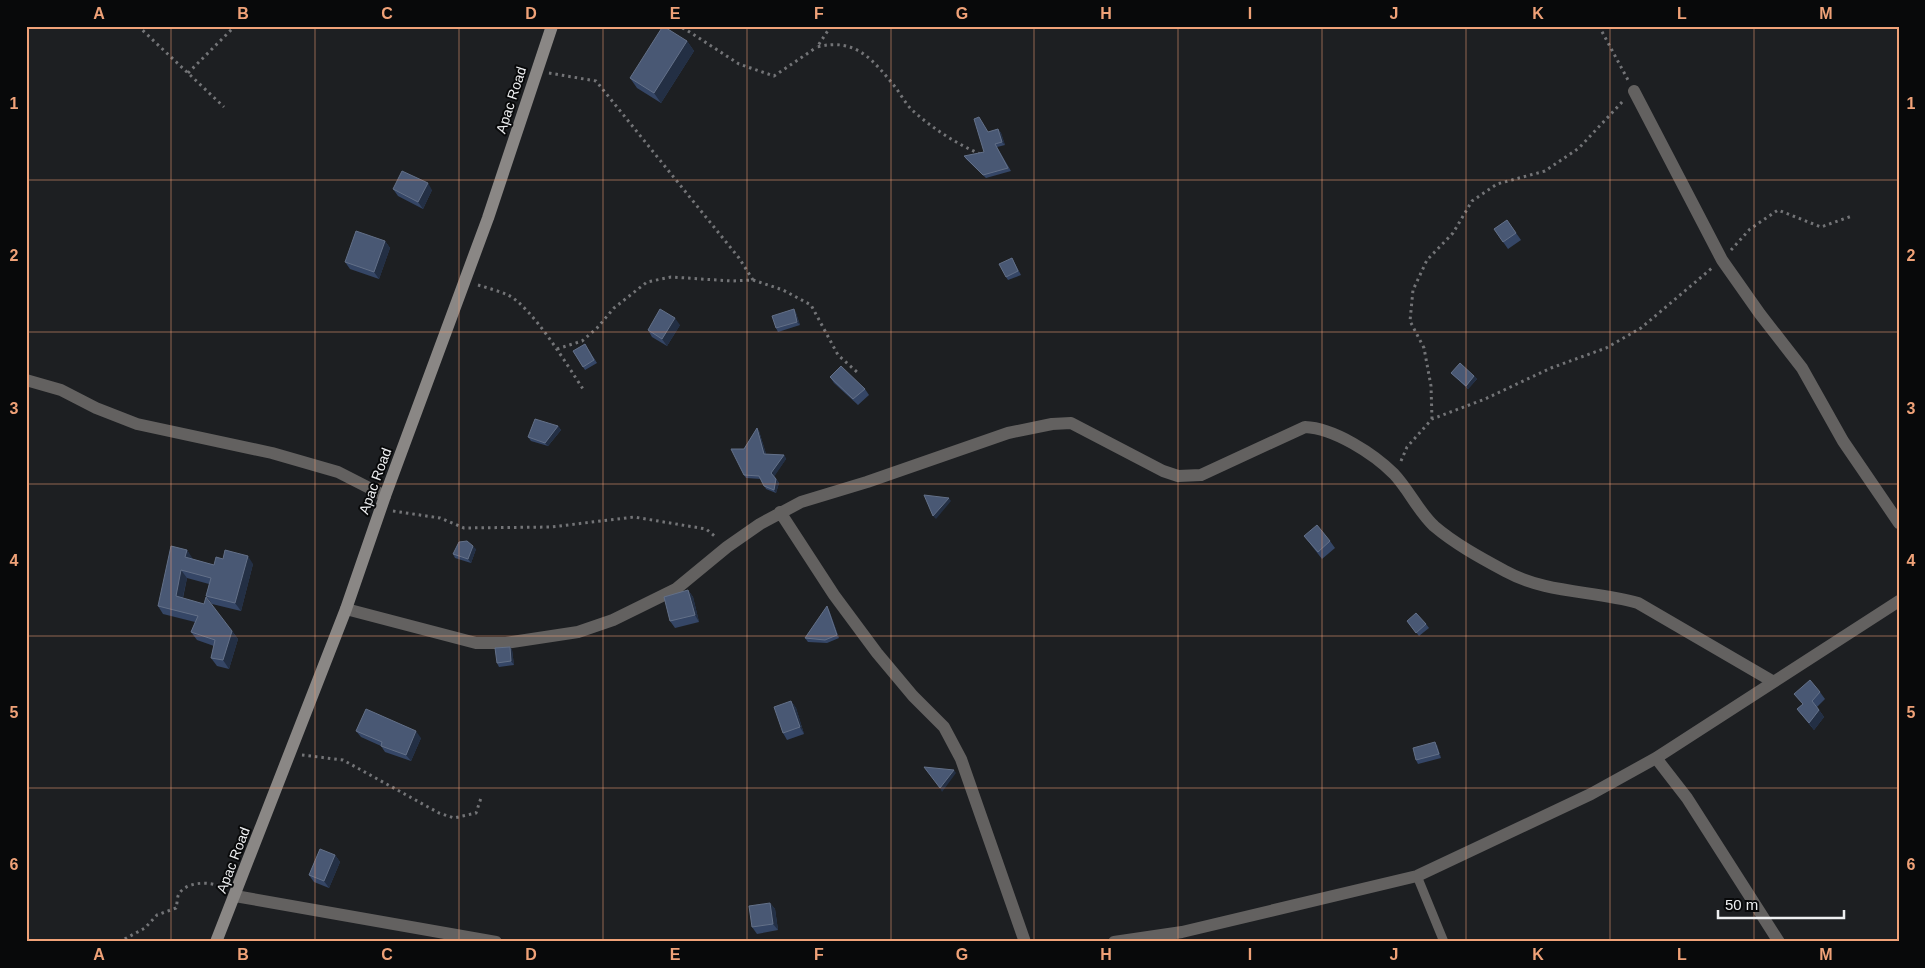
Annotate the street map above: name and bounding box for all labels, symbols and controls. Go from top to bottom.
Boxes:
text: A [93,5,105,22]
text: B [237,5,249,22]
text: C [381,5,393,22]
text: D [525,5,537,22]
text: E [670,5,681,22]
text: F [814,5,824,22]
text: G [956,5,968,22]
text: H [1100,5,1112,22]
text: I [1248,5,1252,22]
text: J [1390,5,1398,22]
text: K [1532,5,1544,22]
text: L [1677,5,1687,22]
text: M [1819,5,1833,22]
street label: Apac Road [493,65,529,135]
text: 1 [10,95,19,112]
text: 1 [1907,95,1916,112]
text: 2 [10,247,19,264]
text: 2 [1907,247,1916,264]
text: 3 [10,400,19,417]
text: 3 [1907,400,1916,417]
street label: Apac Road [356,446,394,516]
text: 4 [10,552,19,569]
text: 4 [1907,552,1916,569]
text: 5 [10,704,19,721]
text: 5 [1907,704,1916,721]
street label: Apac Road [213,825,253,895]
text: 6 [10,856,19,873]
text: 6 [1907,856,1916,873]
scale bar [1718,888,1844,920]
text: 50 m [1725,896,1758,913]
text: A [93,946,105,963]
text: B [237,946,249,963]
text: C [381,946,393,963]
text: D [525,946,537,963]
text: E [670,946,681,963]
text: F [814,946,824,963]
text: G [956,946,968,963]
text: H [1100,946,1112,963]
text: I [1248,946,1252,963]
text: J [1390,946,1398,963]
text: K [1532,946,1544,963]
text: L [1677,946,1687,963]
text: M [1819,946,1833,963]

